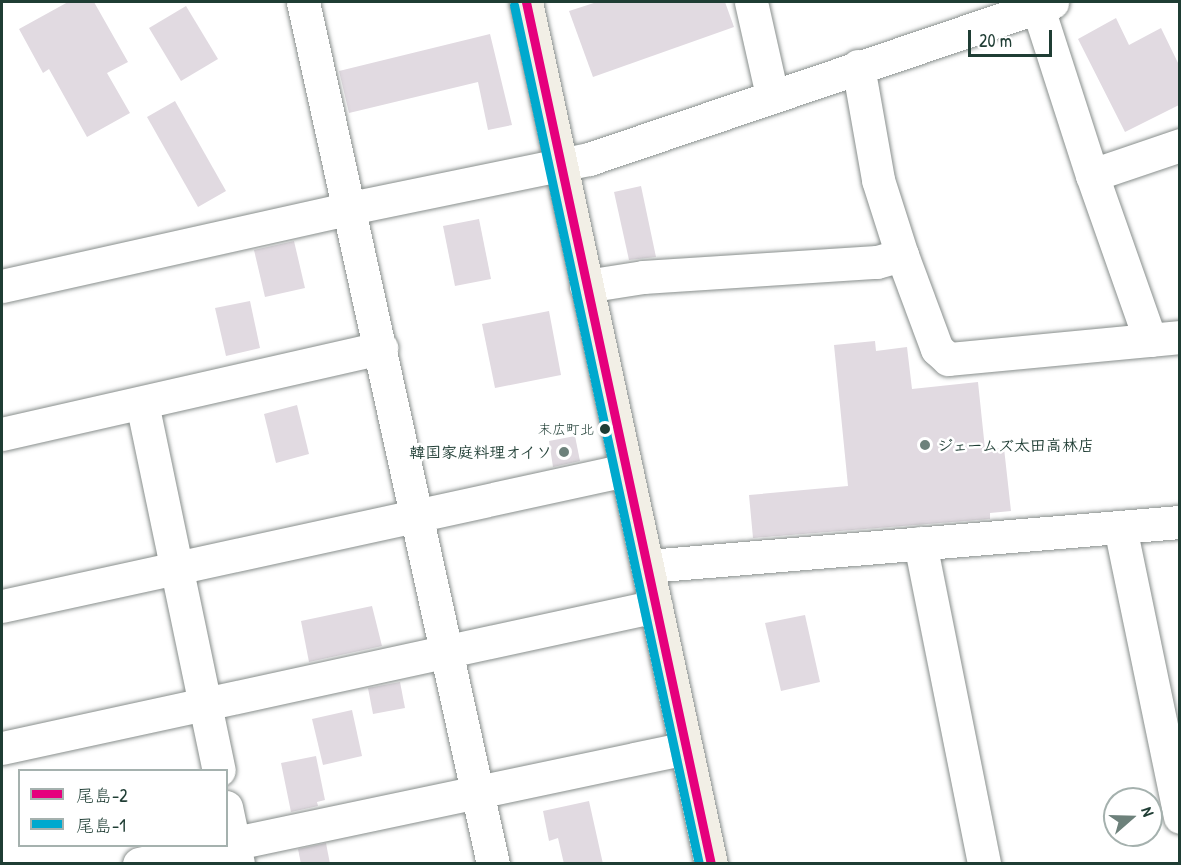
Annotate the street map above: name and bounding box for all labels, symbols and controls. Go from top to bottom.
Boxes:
scale bar [971,18,1055,56]
text: 20 m [979,28,1012,53]
place label: 末広町北 [538,421,594,437]
marker: 末広町北 [599,423,611,435]
place label: ジェームズ太田高林店 [937,435,1096,455]
marker: ジェームズ太田高林店 [918,438,932,452]
place label: 韓国家庭料理オイソ [408,442,552,462]
marker: 韓国家庭料理オイソ [557,445,571,459]
legend [18,769,228,847]
text: 尾島-2 [76,783,128,808]
north arrow [1103,787,1163,847]
text: N [1136,804,1160,819]
text: 尾島-1 [76,813,126,838]

